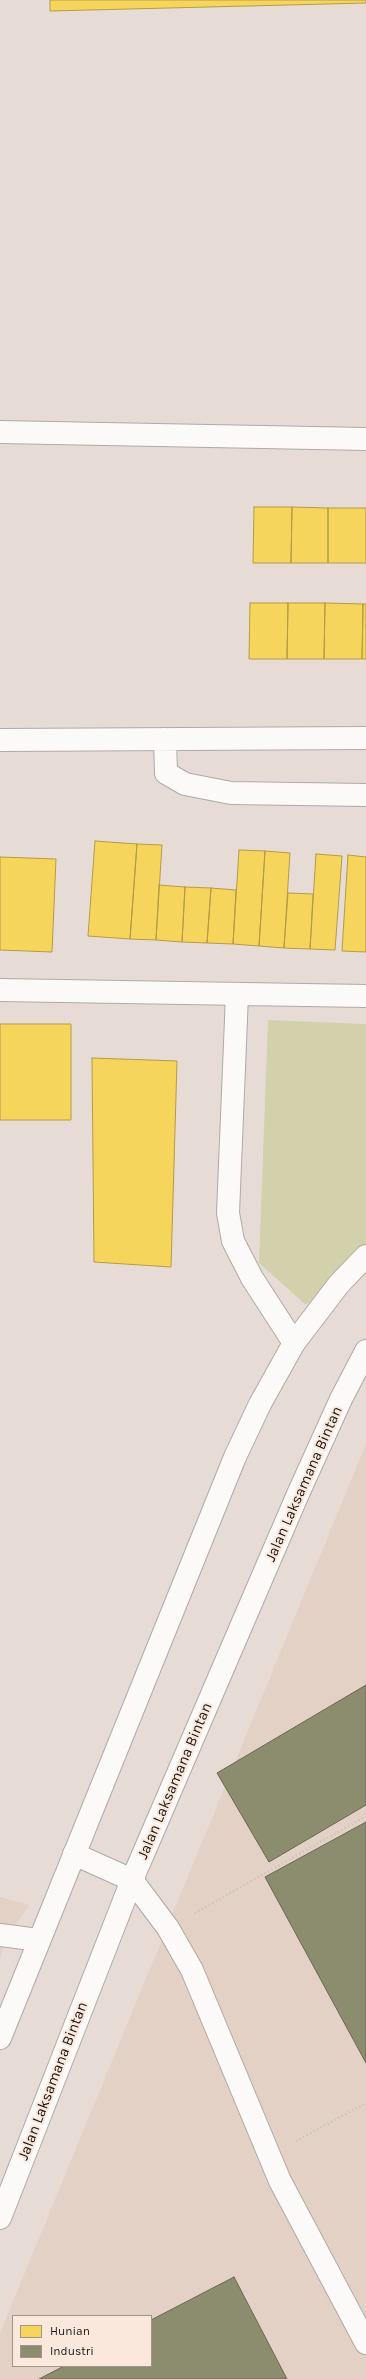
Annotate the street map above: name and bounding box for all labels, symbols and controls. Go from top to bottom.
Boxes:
street label: Jalan Laksamana Bintan [262,1404,346,1564]
street label: Jalan Laksamana Bintan [134,1700,216,1862]
street label: Jalan Laksamana Bintan [14,1999,92,2163]
legend [12,2315,152,2367]
text: Hunian [50,2324,90,2338]
text: Industri [50,2344,94,2358]

